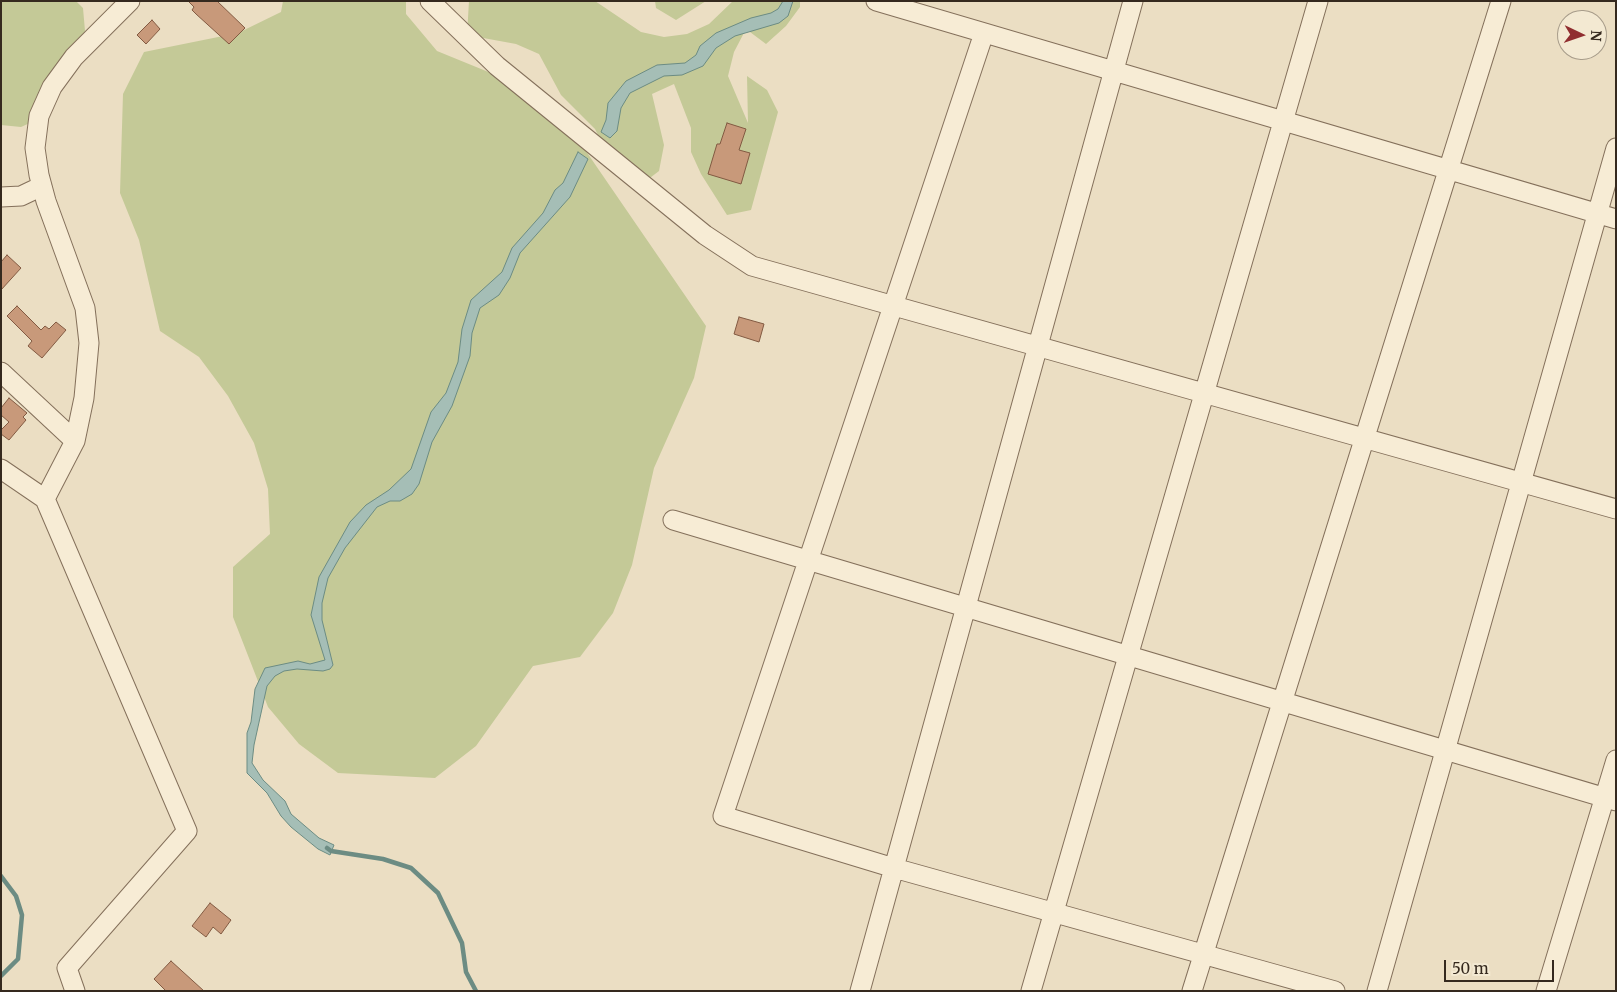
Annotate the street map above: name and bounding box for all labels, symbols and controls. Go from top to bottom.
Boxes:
north arrow [1557,10,1607,60]
text: N [1587,30,1605,42]
scale bar [1447,950,1557,982]
text: 50 m [1452,959,1489,978]

